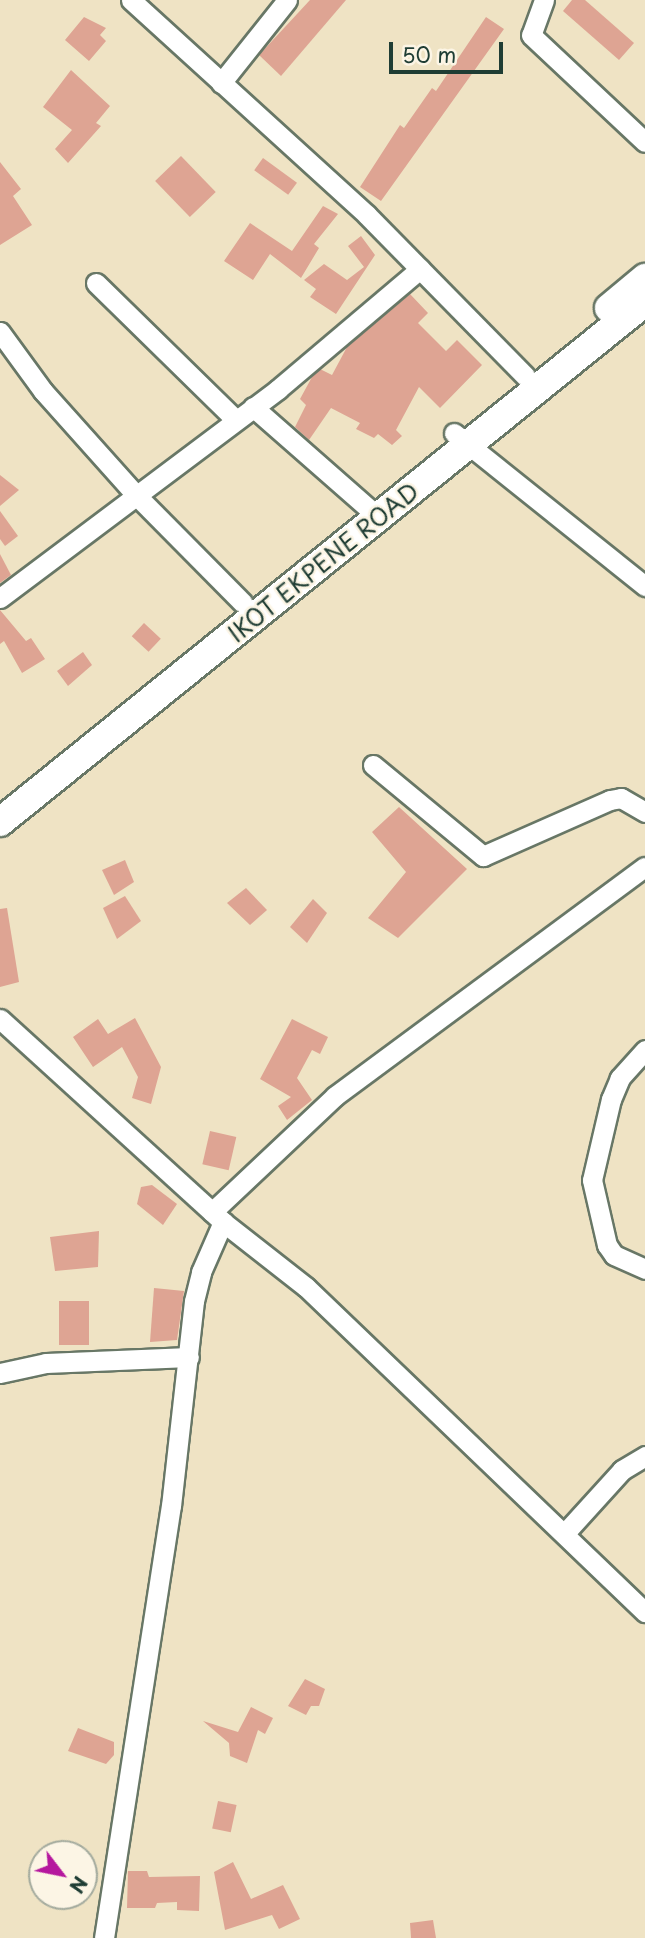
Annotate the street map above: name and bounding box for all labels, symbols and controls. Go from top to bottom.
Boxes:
scale bar [393,28,507,72]
text: 50 m [402,38,456,70]
street label: IKOT EKPENE ROAD [220,474,426,650]
north arrow [28,1840,98,1910]
text: N [63,1871,95,1899]

